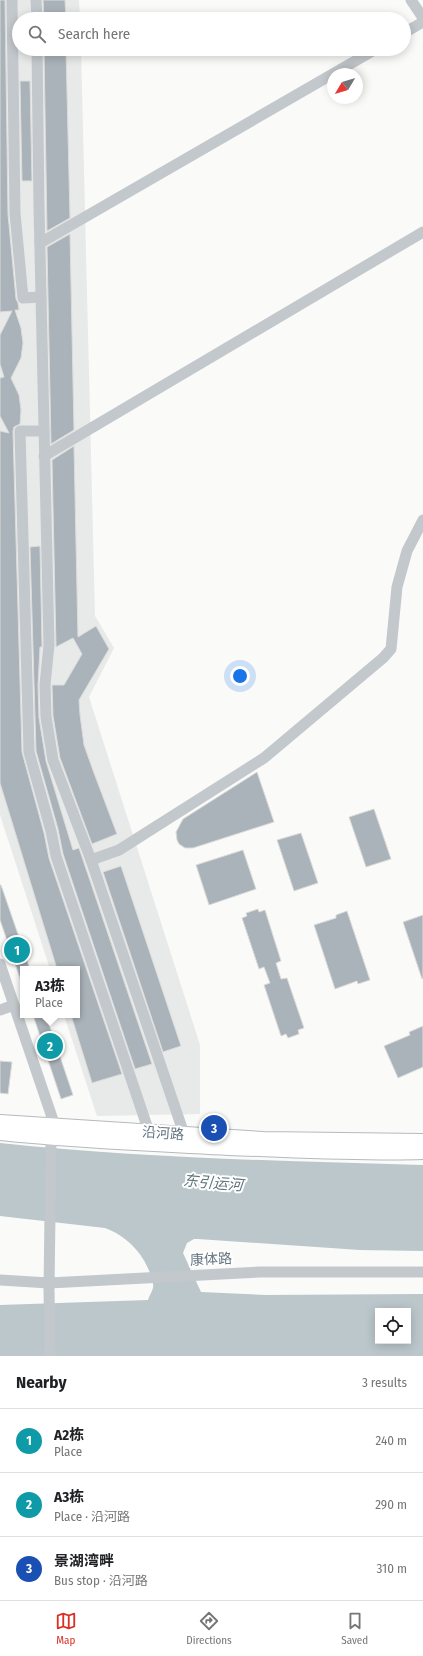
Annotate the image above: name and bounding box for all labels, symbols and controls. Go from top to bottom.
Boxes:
search box [12,12,411,56]
icon: search [26,23,48,45]
text: Search here [58,25,130,43]
north arrow [327,68,363,104]
your location [230,666,250,686]
pin: 1 [4,935,30,965]
popup [20,966,80,1018]
text: A3栋 [35,977,65,995]
text: Place [35,995,63,1010]
pin: 2 [37,1031,63,1061]
pin: 3 [201,1113,227,1143]
street label: 沿河路 [141,1124,185,1143]
water label: 东引运河 [182,1171,247,1195]
street label: 康体路 [190,1250,232,1269]
map controls [375,1308,411,1344]
button: locate [375,1308,411,1344]
text: Nearby [16,1372,67,1393]
text: 3 results [362,1375,407,1390]
text: A2栋 [54,1426,84,1444]
text: 1 [26,1433,32,1448]
text: 240 m [375,1433,407,1448]
text: Place [54,1444,82,1459]
text: A3栋 [54,1488,84,1506]
text: 2 [26,1497,32,1512]
text: 290 m [375,1497,407,1512]
text: Place · 沿河路 [54,1509,130,1524]
text: 景湖湾畔 [54,1552,114,1570]
text: 3 [26,1561,32,1576]
text: 310 m [377,1561,407,1576]
text: Bus stop · 沿河路 [54,1573,148,1588]
tab: Map [55,1610,77,1647]
tab: Directions [186,1610,232,1647]
tab: Saved [341,1610,368,1647]

